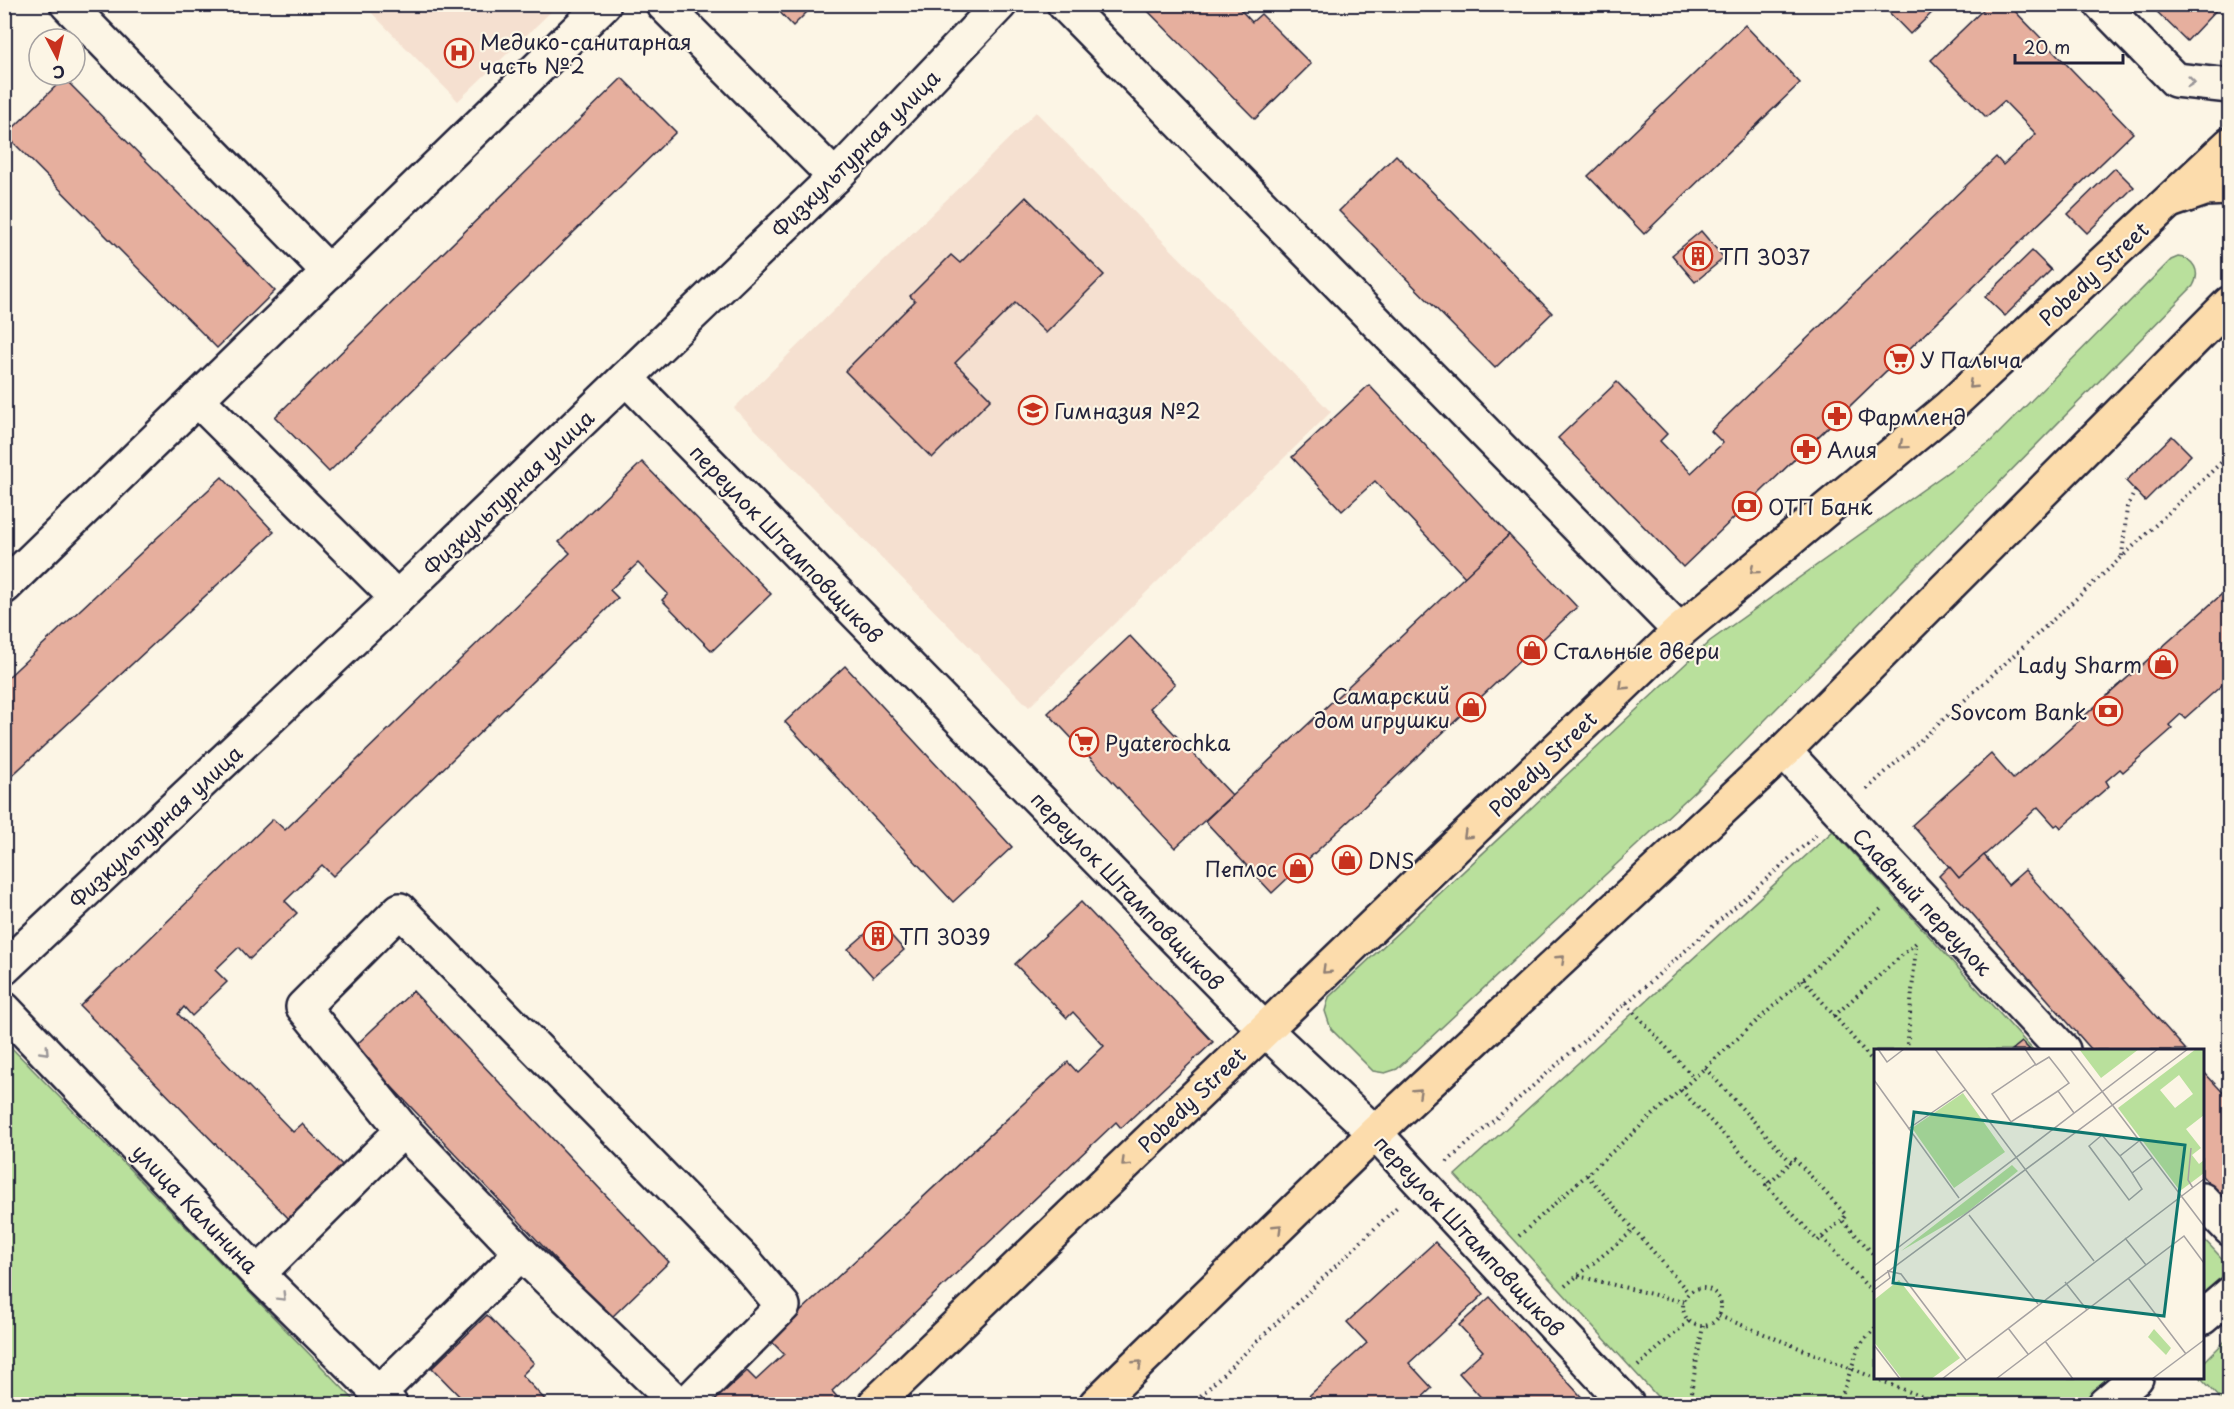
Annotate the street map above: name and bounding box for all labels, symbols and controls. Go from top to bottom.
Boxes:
place label: Медико-санитарная часть №2 [480,25,692,81]
north arrow [27,27,87,87]
scale bar [2015,27,2123,65]
text: 20 m [2024,33,2070,60]
hospital icon: Медико-санитарная часть №2 [443,37,475,69]
text: С [52,60,66,86]
street label: Физкультурная улица [763,61,947,245]
one-way arrow [2186,75,2195,88]
street label: Pobedy Street [2031,213,2155,333]
building icon: ТП 3037 [1682,240,1714,272]
place label: ТП 3037 [1719,240,1810,272]
supermarket icon: У Палыча [1883,343,1915,375]
place label: У Палыча [1920,343,2022,375]
one-way arrow [1969,378,1979,389]
school or university icon: Гимназия №2 [1017,394,1049,426]
place label: Гимназия №2 [1054,394,1201,426]
pharmacy icon: Фармленд [1821,400,1853,432]
place label: Фармленд [1858,400,1966,432]
street label: Физкультурная улица [415,401,601,582]
pharmacy icon: Алия [1790,433,1822,465]
place label: Алия [1827,433,1877,465]
street label: переулок Штамповщиков [683,436,891,650]
one-way arrow [1899,438,1910,449]
bank icon: ОТП Банк [1731,490,1763,522]
place label: ОТП Банк [1768,490,1873,522]
one-way arrow [1749,563,1760,574]
shop icon: Стальные двери [1516,634,1548,666]
place label: Стальные двери [1553,634,1720,666]
place label: Lady Sharm [2018,648,2142,680]
shop icon: Lady Sharm [2147,648,2179,680]
place label: Самарский дом игрушки [1314,679,1450,735]
one-way arrow [1619,679,1629,690]
shop icon: Самарский дом игрушки [1455,691,1487,723]
place label: Sovcom Bank [1950,695,2087,727]
bank icon: Sovcom Bank [2092,695,2124,727]
street label: Pobedy Street [1480,703,1604,823]
supermarket icon: Pyaterochka [1068,726,1100,758]
place label: Pyaterochka [1105,726,1230,758]
street label: Физкультурная улица [61,736,249,915]
street label: переулок Штамповщиков [1024,783,1232,997]
street label: Славный переулок [1846,820,2001,983]
one-way arrow [1463,828,1473,839]
shop icon: DNS [1331,844,1363,876]
place label: DNS [1368,844,1415,876]
place label: Пеплос [1205,852,1277,884]
shop icon: Пеплос [1282,852,1314,884]
building icon: ТП 3039 [862,920,894,952]
place label: ТП 3039 [899,920,990,952]
one-way arrow [1554,955,1564,966]
one-way arrow [1322,963,1332,974]
street label: Pobedy Street [1129,1039,1253,1159]
one-way arrow [38,1044,49,1054]
inset map [1874,1049,2204,1379]
one-way arrow [1411,1088,1422,1099]
street label: переулок Штамповщиков [1368,1127,1572,1343]
street label: улица Калинина [126,1136,267,1281]
one-way arrow [1121,1156,1132,1167]
one-way arrow [1270,1224,1281,1235]
one-way arrow [274,1290,285,1301]
one-way arrow [1130,1360,1141,1371]

